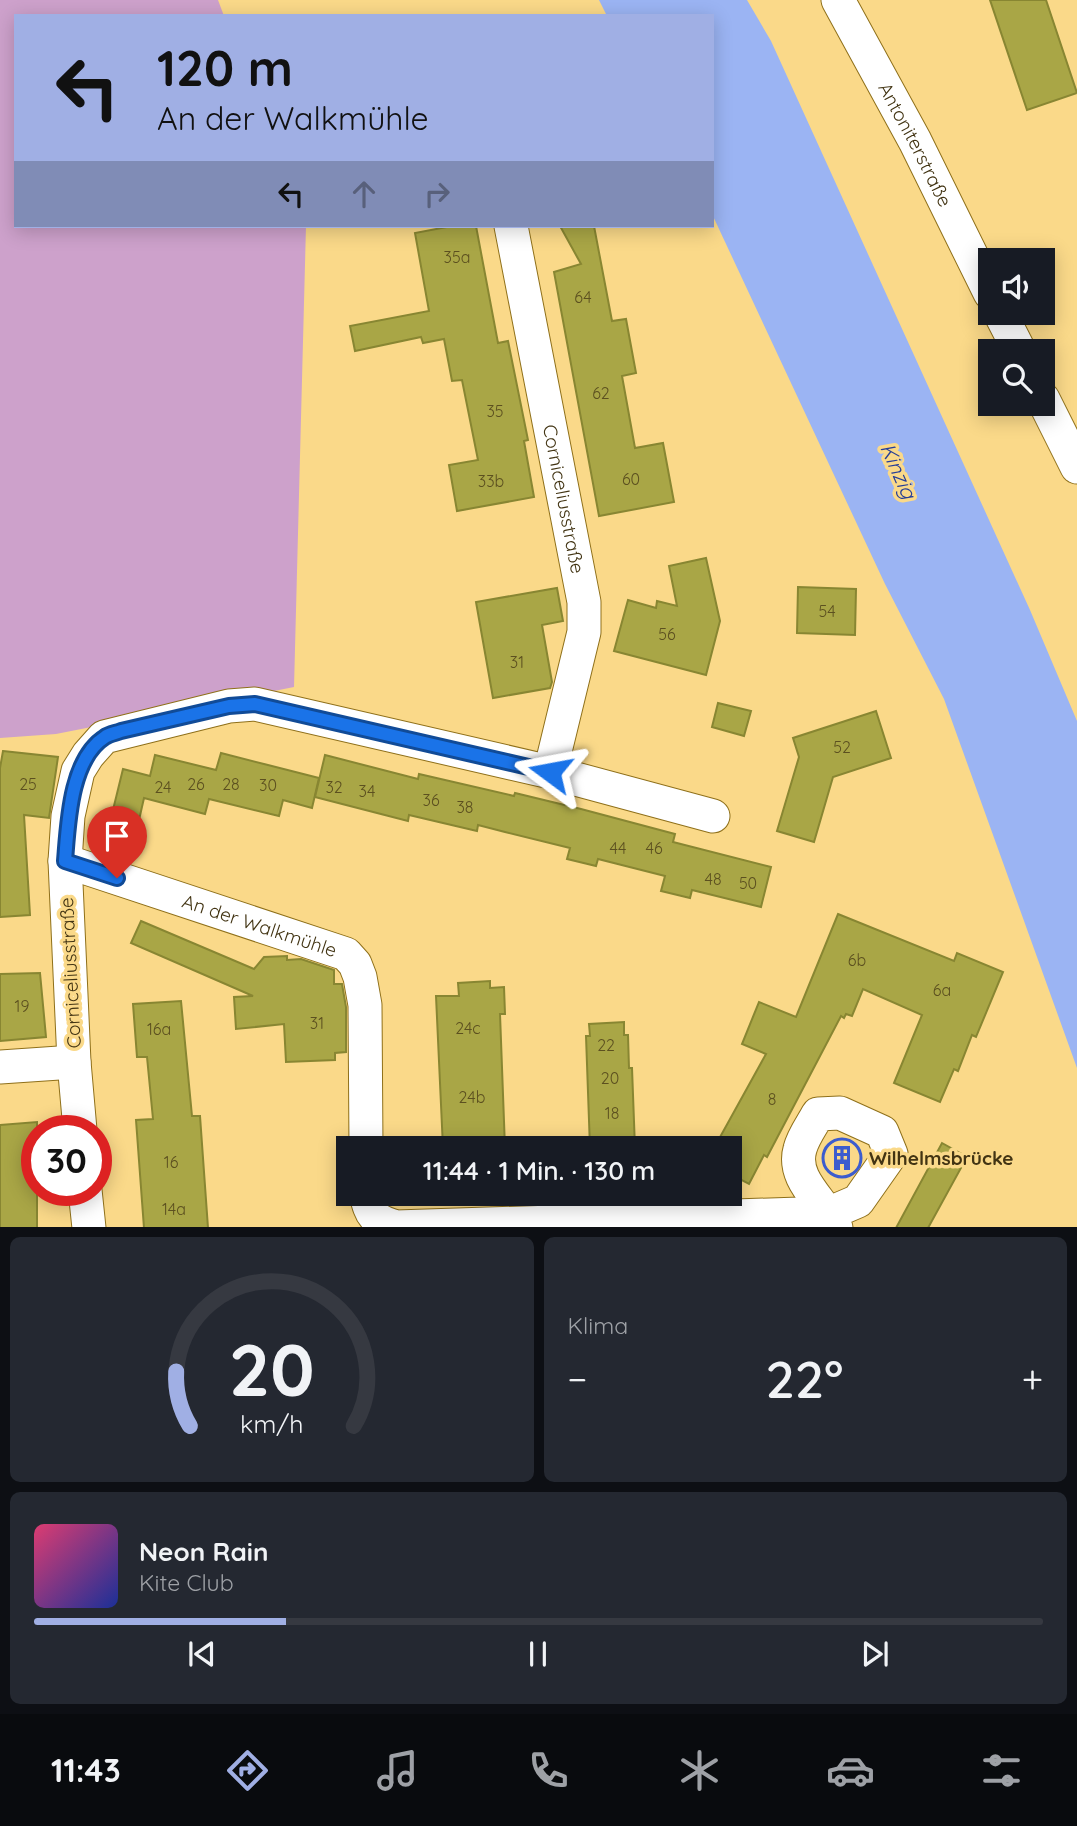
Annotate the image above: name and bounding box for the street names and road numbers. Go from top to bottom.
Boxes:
street label: Antoniterstraße [873,78,958,211]
street label: Corniceliusstraße [538,422,590,575]
street label: An der Walkmühle [179,889,340,962]
street label: Corniceliusstraße [54,897,86,1049]

